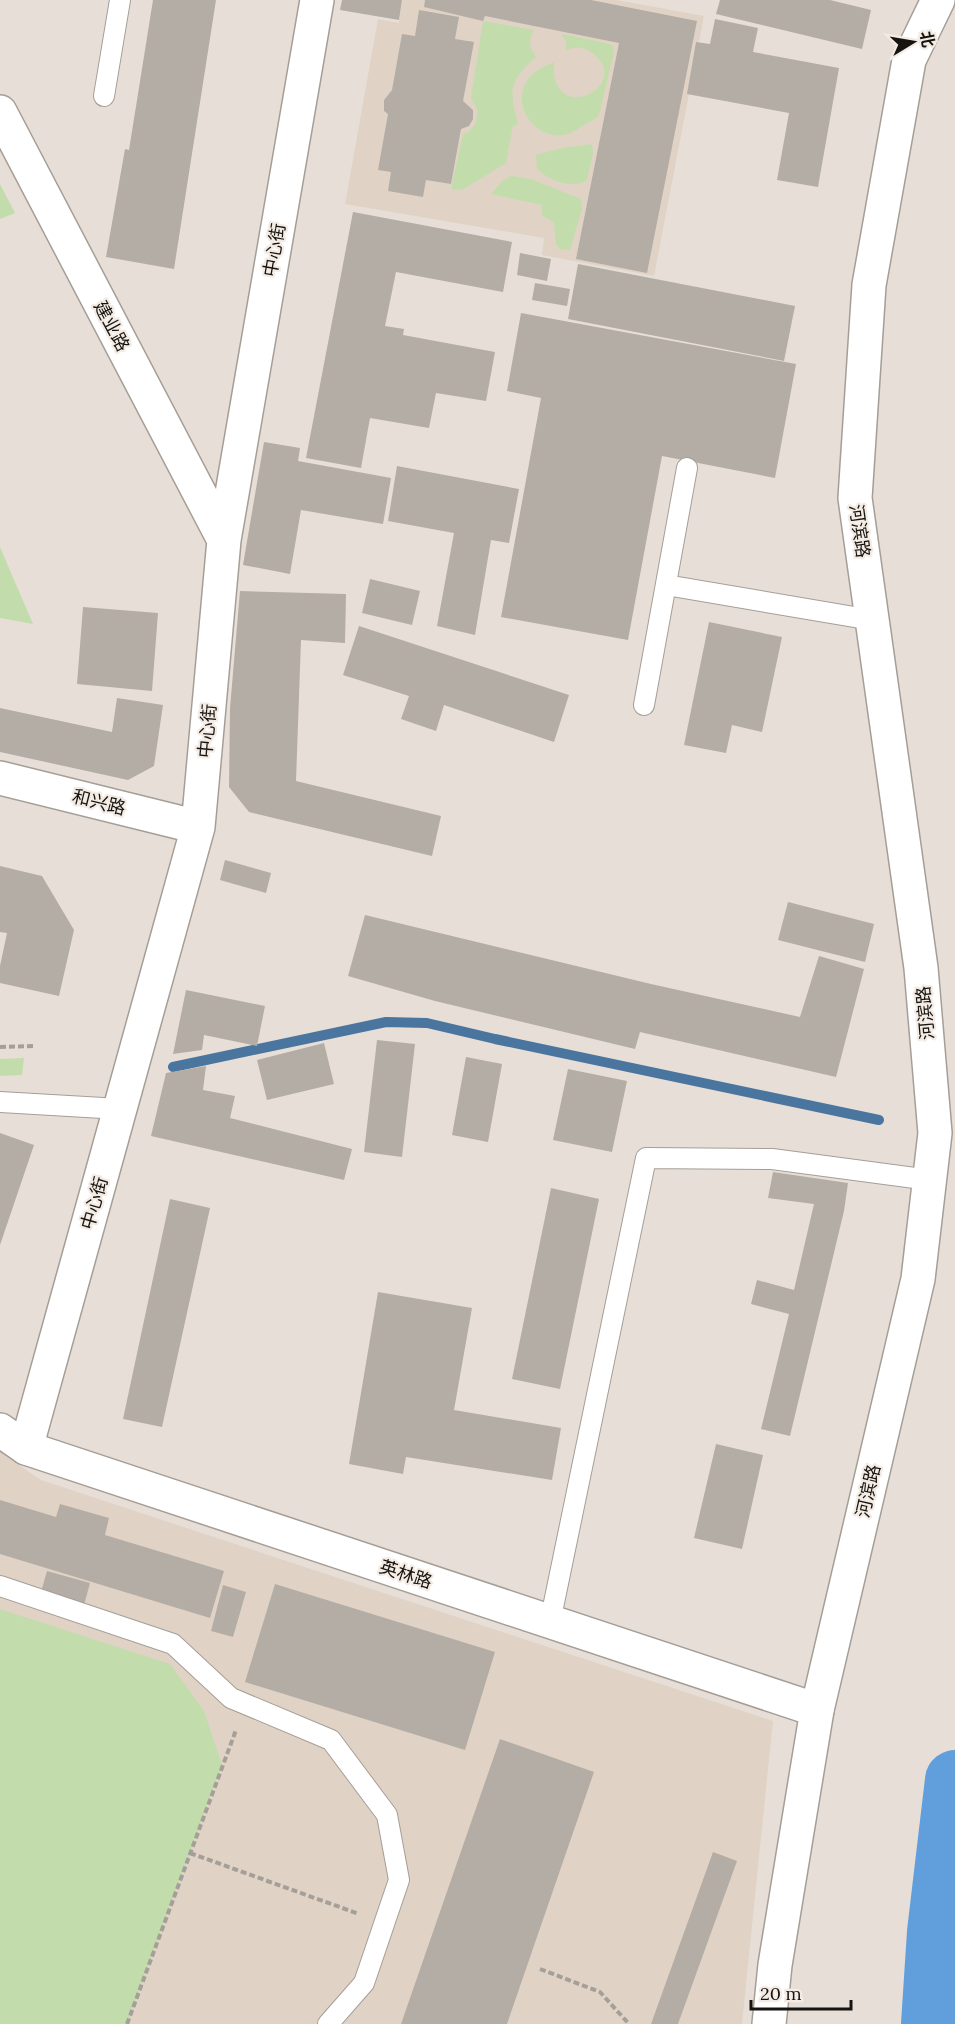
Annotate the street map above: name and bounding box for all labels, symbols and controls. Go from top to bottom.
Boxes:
north arrow [883,12,943,72]
text: 北 [916,29,939,49]
street label: 中心街 [258,221,290,279]
street label: 建业路 [89,297,135,355]
street label: 河滨路 [845,503,875,559]
street label: 中心街 [193,703,221,759]
street label: 和兴路 [70,784,128,820]
street label: 河滨路 [911,985,939,1041]
street label: 中心街 [76,1174,112,1232]
street label: 河滨路 [851,1462,885,1520]
street label: 英林路 [377,1555,435,1593]
scale bar [751,1973,852,2011]
text: 20 m [760,1982,802,2005]

